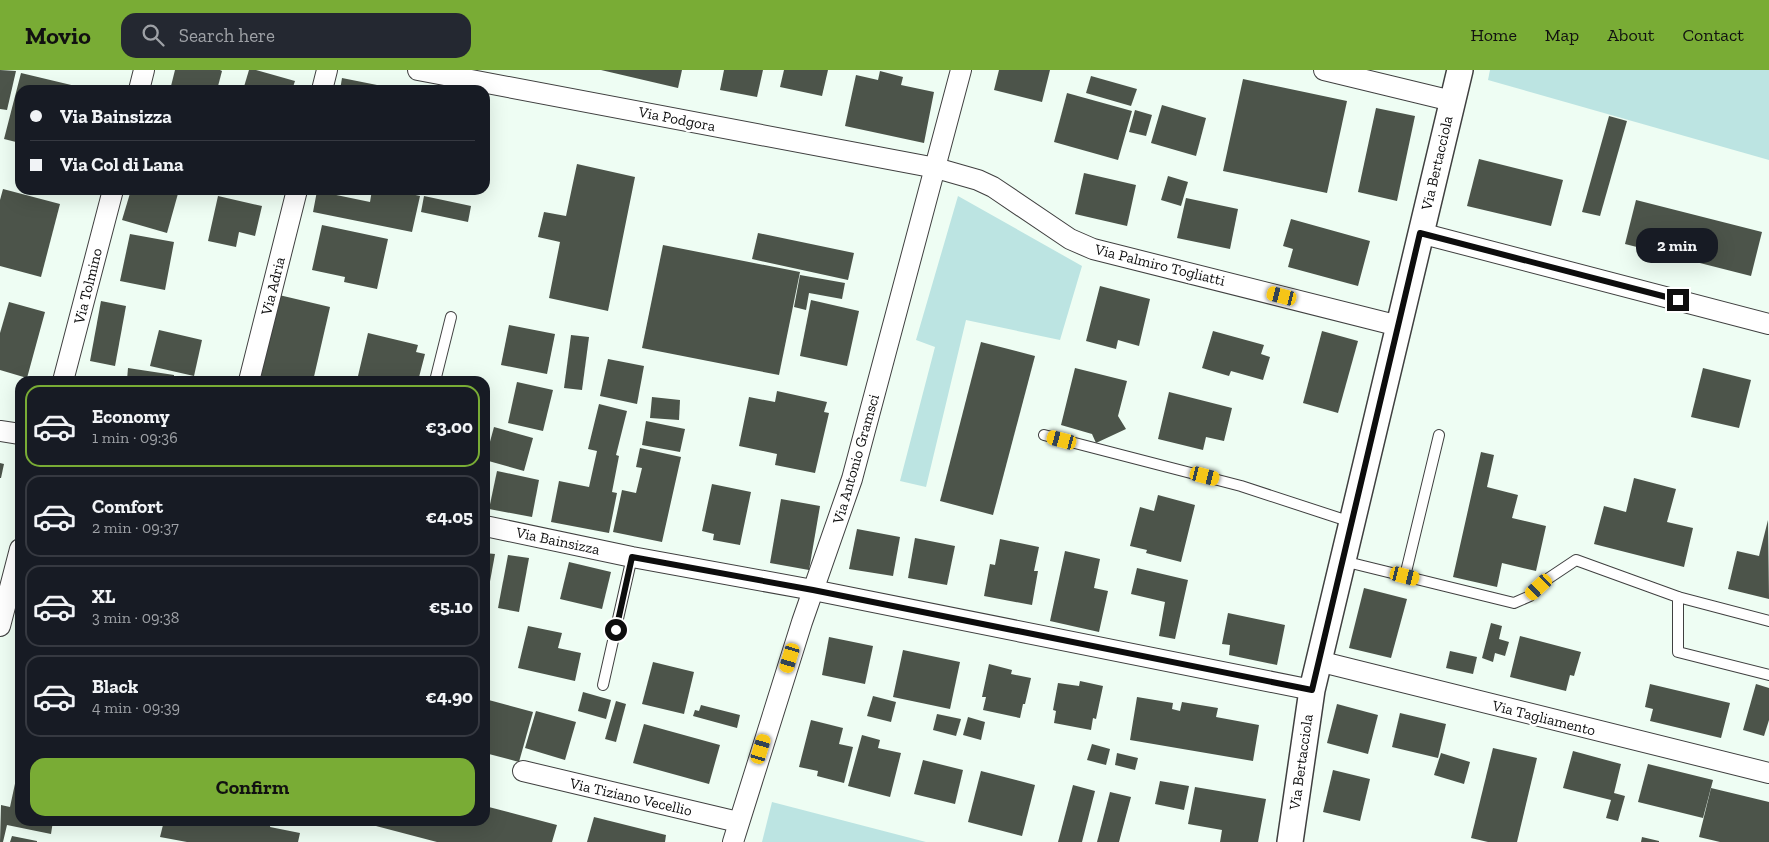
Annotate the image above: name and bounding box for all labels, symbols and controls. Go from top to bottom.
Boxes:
search box [121,13,471,58]
text: Movio [25,21,91,50]
icon: search [139,21,167,49]
text: Search here [179,24,275,47]
text: Home [1470,24,1517,46]
text: Map [1545,24,1579,46]
text: About [1607,24,1654,46]
text: Contact [1682,24,1744,46]
street label: Via Podgora [636,103,717,135]
text: Via Bainsizza [60,105,172,128]
street label: Via Bertacciola [1417,114,1457,213]
text: Via Col di Lana [60,153,184,176]
callout: 2 min [1637,228,1719,262]
text: 2 min [1657,236,1697,255]
street label: Via Palmiro Togliatti [1092,240,1227,290]
street label: Via Tolmino [70,246,106,327]
street label: Via Adria [257,255,289,318]
car [1265,285,1298,307]
route end [1667,289,1689,311]
street label: Via Antonio Gramsci [829,392,883,527]
icon: car [32,404,77,449]
text: Economy [92,405,170,428]
text: €3.00 [425,415,473,438]
text: 1 min · 09:36 [92,428,178,447]
car [1045,429,1078,451]
car [1188,465,1221,487]
icon: car [32,494,77,539]
text: Comfort [92,495,163,518]
text: €4.05 [426,505,473,528]
text: 2 min · 09:37 [92,518,179,537]
street label: Via Bainsizza [513,523,602,559]
car [1388,565,1421,587]
car [1522,571,1555,603]
icon: car [32,584,77,629]
text: XL [92,585,115,608]
text: €5.10 [429,595,473,618]
text: 3 min · 09:38 [92,608,179,627]
route start [605,619,627,641]
car [778,641,801,675]
icon: car [32,674,77,719]
text: Black [92,675,138,698]
text: €4.90 [425,685,473,708]
street label: Via Tagliamento [1490,696,1598,740]
text: 4 min · 09:39 [92,698,180,717]
street label: Via Bertacciola [1285,713,1317,812]
car [749,732,772,766]
button: Confirm [30,758,475,816]
street label: Via Tiziano Vecellio [567,774,694,820]

